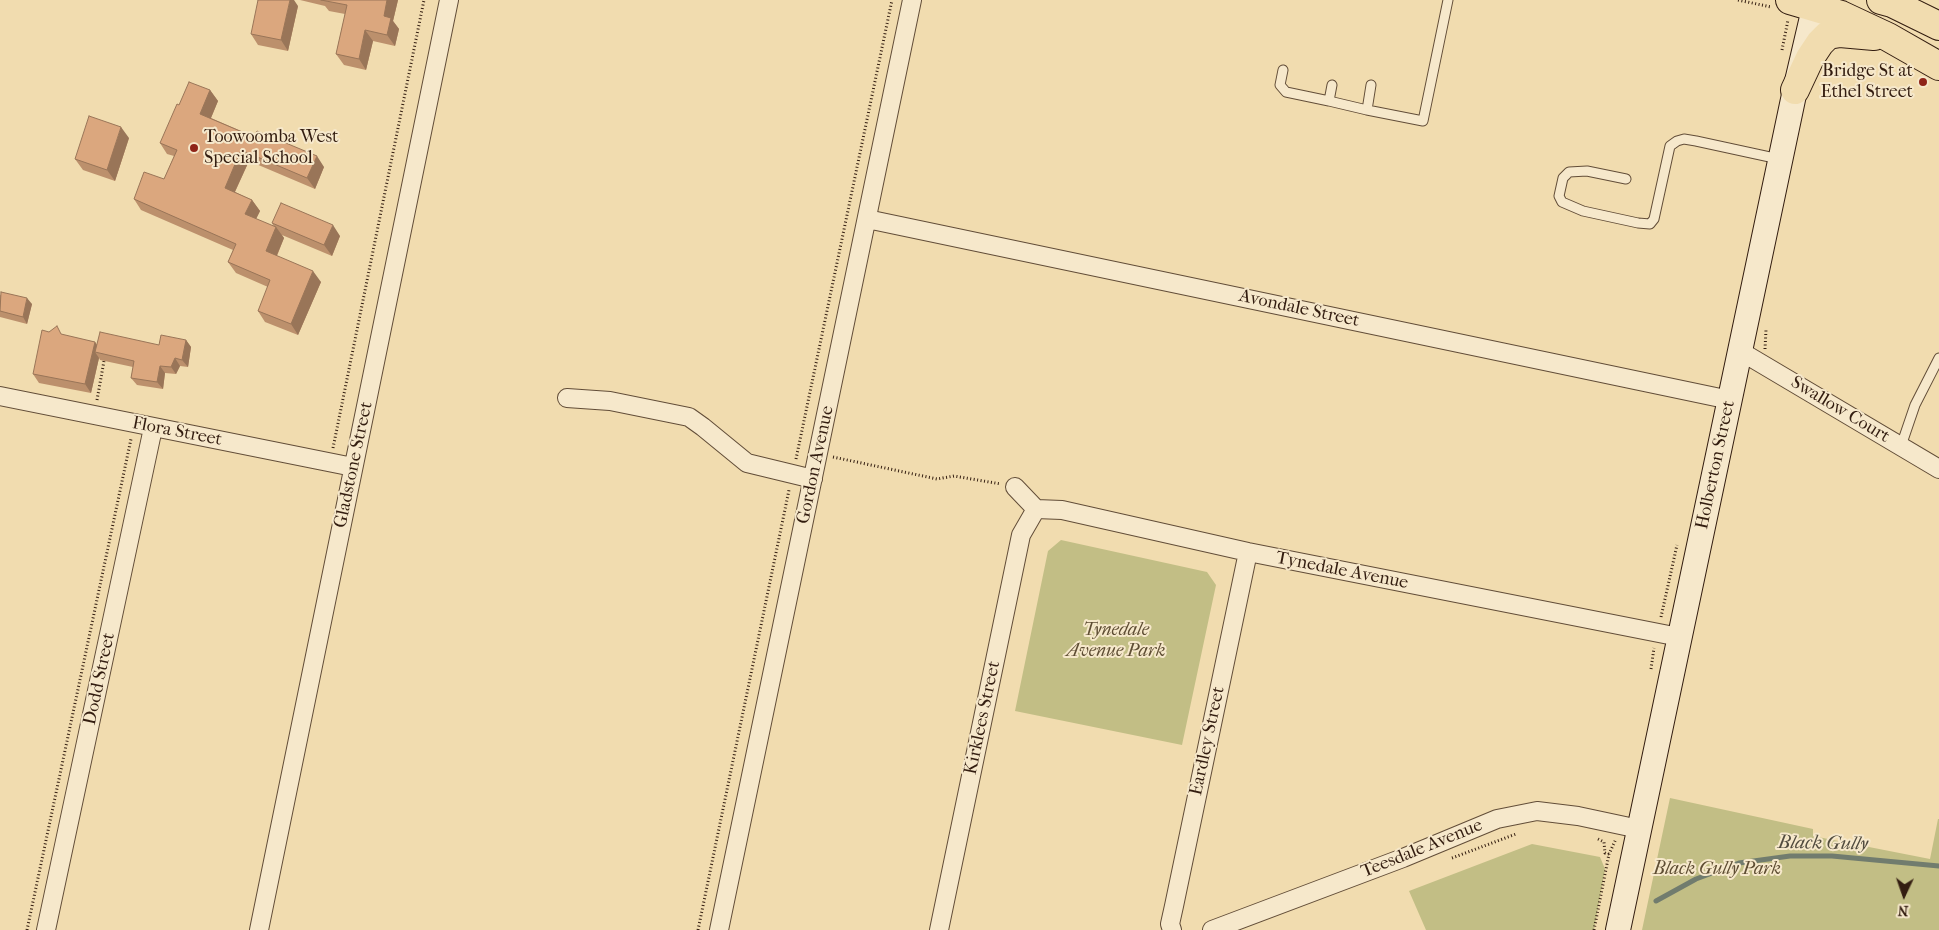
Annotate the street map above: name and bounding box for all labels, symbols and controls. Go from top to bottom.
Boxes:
place label: Bridge St at Ethel Street [1820,61,1913,104]
marker: Bridge St at Ethel Street [1917,76,1929,88]
place label: Toowoomba West Special School [204,127,339,170]
marker: Toowoomba West Special School [188,142,200,154]
street label: Avondale Street [1237,286,1361,332]
street label: Swallow Court [1787,372,1893,448]
street label: Holberton Street [1692,399,1740,531]
street label: Gladstone Street [330,400,378,530]
street label: Gordon Avenue [793,404,839,526]
street label: Flora Street [130,413,224,451]
street label: Tynedale Avenue [1274,548,1410,594]
park label: Tynedale Avenue Park [1067,620,1165,662]
street label: Dodd Street [80,631,120,727]
street label: Kirklees Street [960,659,1006,777]
street label: Eardley Street [1186,684,1230,798]
street label: Teesdale Avenue [1358,815,1486,883]
water label: Black Gully [1778,832,1868,856]
park label: Black Gully Park [1653,859,1781,881]
north arrow [1879,870,1929,920]
text: N [1897,902,1909,919]

